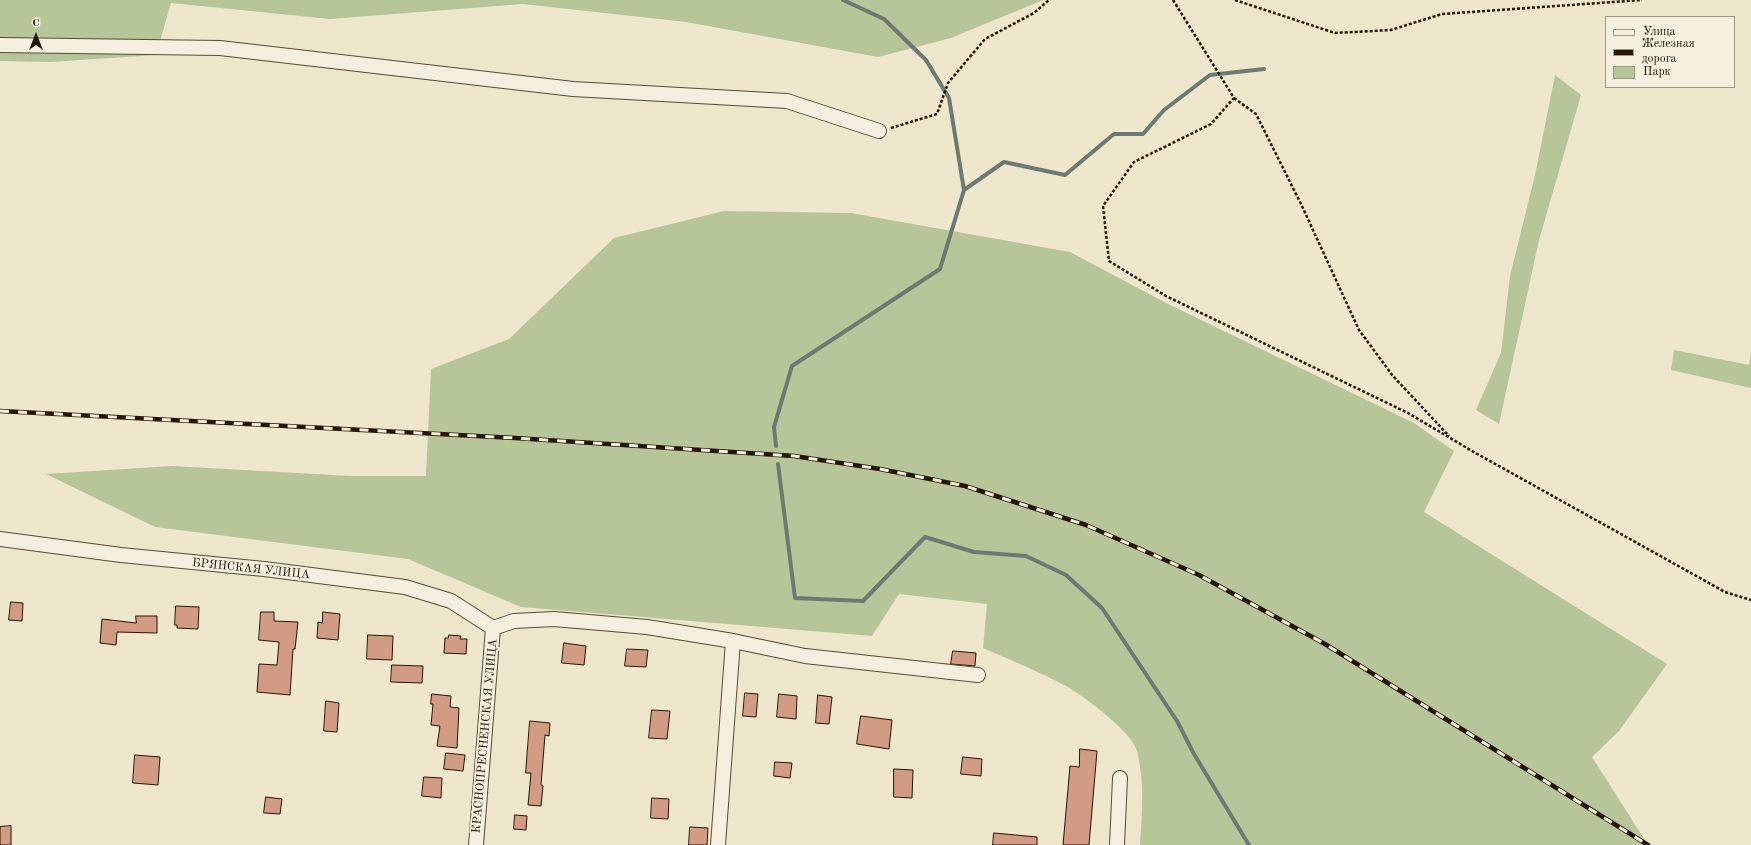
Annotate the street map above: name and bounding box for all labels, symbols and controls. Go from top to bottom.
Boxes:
north arrow [16,16,56,56]
legend [1605,16,1735,88]
text: С [32,18,40,29]
text: Улица [1643,26,1676,38]
text: Железная дорога [1642,38,1695,65]
text: Парк [1643,66,1671,78]
street label: БРЯНСКАЯ УЛИЦА [191,556,311,582]
street label: КРАСНОПРЕСНЕНСКАЯ УЛИЦА [469,638,501,834]

